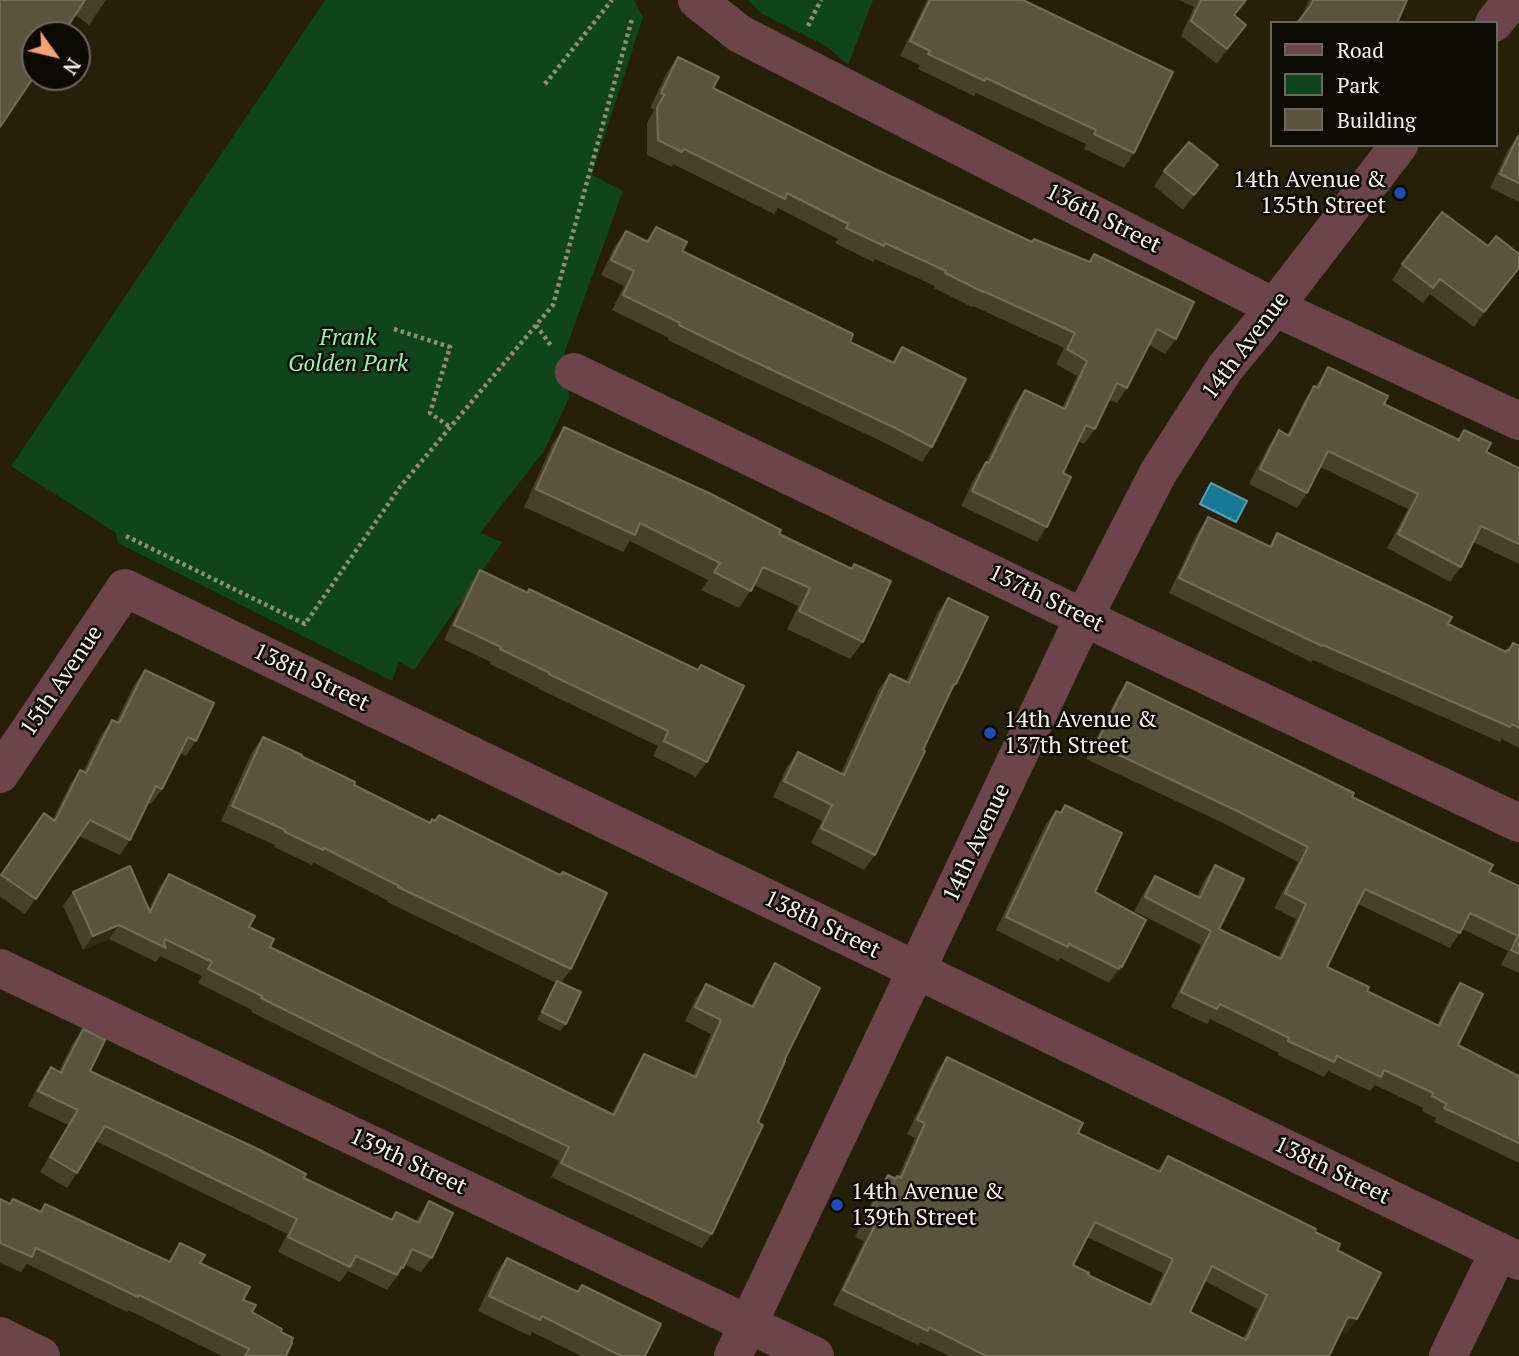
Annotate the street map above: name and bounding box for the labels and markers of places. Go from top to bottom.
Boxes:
place label: 14th Avenue & 135th Street [1233,166,1386,220]
marker: 14th Avenue & 135th Street [1392,185,1408,201]
place label: 14th Avenue & 137th Street [1004,706,1157,760]
marker: 14th Avenue & 137th Street [982,725,998,741]
place label: 14th Avenue & 139th Street [851,1178,1004,1232]
marker: 14th Avenue & 139th Street [829,1197,845,1213]

